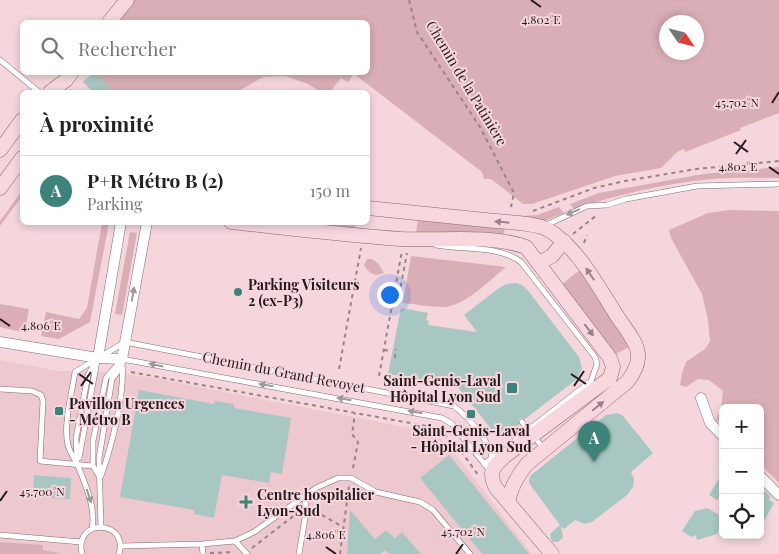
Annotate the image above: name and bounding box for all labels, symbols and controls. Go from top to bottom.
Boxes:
text: 4.802°E [521,11,561,27]
north arrow [659,15,704,60]
street label: Chemin de la Patinière [422,17,512,149]
search box [20,20,370,75]
icon: search [38,34,66,62]
text: Rechercher [78,35,177,61]
text: 45.702°N [715,94,760,110]
text: À proximité [40,109,154,137]
text: 4.802°E [718,158,758,174]
text: P+R Métro B (2) [87,167,223,193]
text: A [51,180,61,201]
text: 150 m [310,180,350,201]
text: Parking [87,193,142,214]
one-way arrow [565,208,580,216]
one-way arrow [494,218,510,226]
one-way arrow [585,268,595,281]
place label: Parking Visiteurs 2 (ex-P3) [248,275,359,310]
your location [377,282,403,308]
one-way arrow [130,285,138,301]
marker: Parking Visiteurs 2 (ex-P3) [232,286,244,298]
text: 4.806°E [21,317,61,333]
one-way arrow [584,323,594,337]
street label: Chemin du Grand Revoyet [201,347,368,397]
one-way arrow [147,361,163,369]
place label: Saint-Genis-Laval Hôpital Lyon Sud [383,371,502,406]
one-way arrow [258,381,274,389]
marker: Saint-Genis-Laval Hôpital Lyon Sud [505,381,519,395]
place label: Pavillon Urgences - Métro B [69,394,184,429]
one-way arrow [336,395,352,403]
one-way arrow [592,400,605,411]
map controls [719,404,764,539]
button: + [719,404,764,449]
marker: Pavillon Urgences - Métro B [53,405,65,417]
one-way arrow [407,408,423,416]
marker: Saint-Genis-Laval - Hôpital Lyon Sud [465,408,477,420]
place label: Saint-Genis-Laval - Hôpital Lyon Sud [410,421,532,456]
pin: A [578,421,610,462]
button: − [719,449,764,494]
text: 45.700°N [19,483,65,499]
place label: Centre hospitalier Lyon-Sud [257,485,374,520]
one-way arrow [85,489,93,504]
button: locate [719,494,764,539]
marker: Centre hospitalier Lyon-Sud [239,495,253,509]
text: 45.702°N [441,523,486,539]
text: 4.806°E [306,526,346,542]

